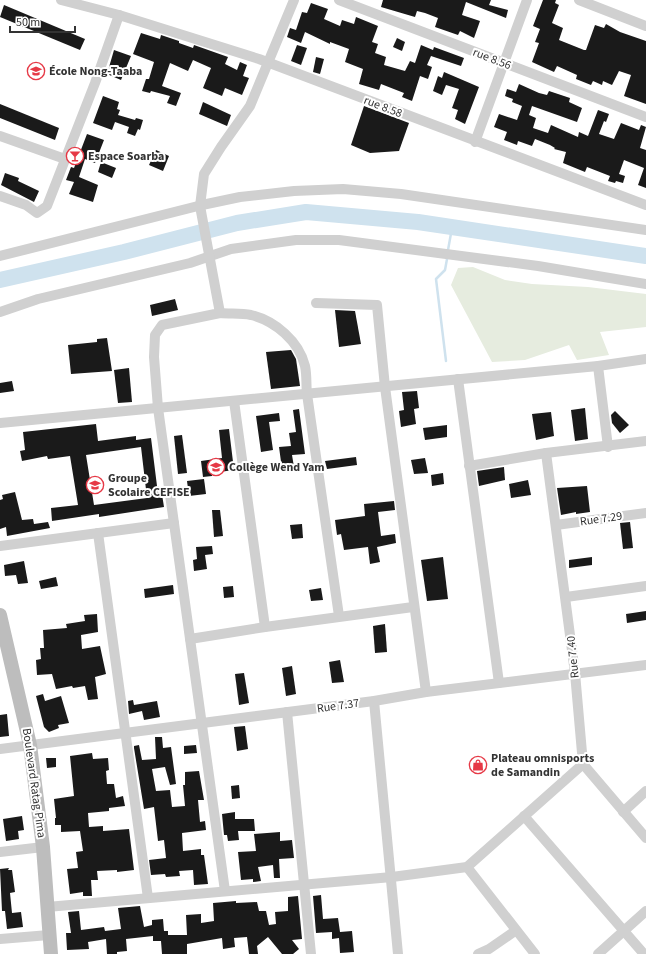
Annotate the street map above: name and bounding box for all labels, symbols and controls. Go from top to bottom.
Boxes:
scale bar [10,8,75,34]
text: 50 m [16,14,40,31]
street label: rue 8.56 [470,44,514,74]
school or university icon: École Nong-Taaba [26,61,46,81]
place label: École Nong-Taaba [49,63,142,80]
street label: rue 8.58 [361,92,405,122]
bar icon: Espace Soarba [65,146,85,166]
place label: Espace Soarba [88,148,164,165]
school or university icon: Collège Wend Yam [206,457,226,477]
place label: Collège Wend Yam [229,459,325,476]
place label: Groupe Scolaire CEFISE [108,470,190,501]
school or university icon: Groupe Scolaire CEFISE [85,475,105,495]
street label: Rue 7.29 [579,508,623,530]
street label: Rue 7.40 [562,635,584,679]
street label: Rue 7.37 [316,695,360,717]
street label: Boulevard Ratag Pima [18,727,50,839]
place label: Plateau omnisports de Samandin [491,750,594,781]
shop icon: Plateau omnisports de Samandin [468,755,488,775]

